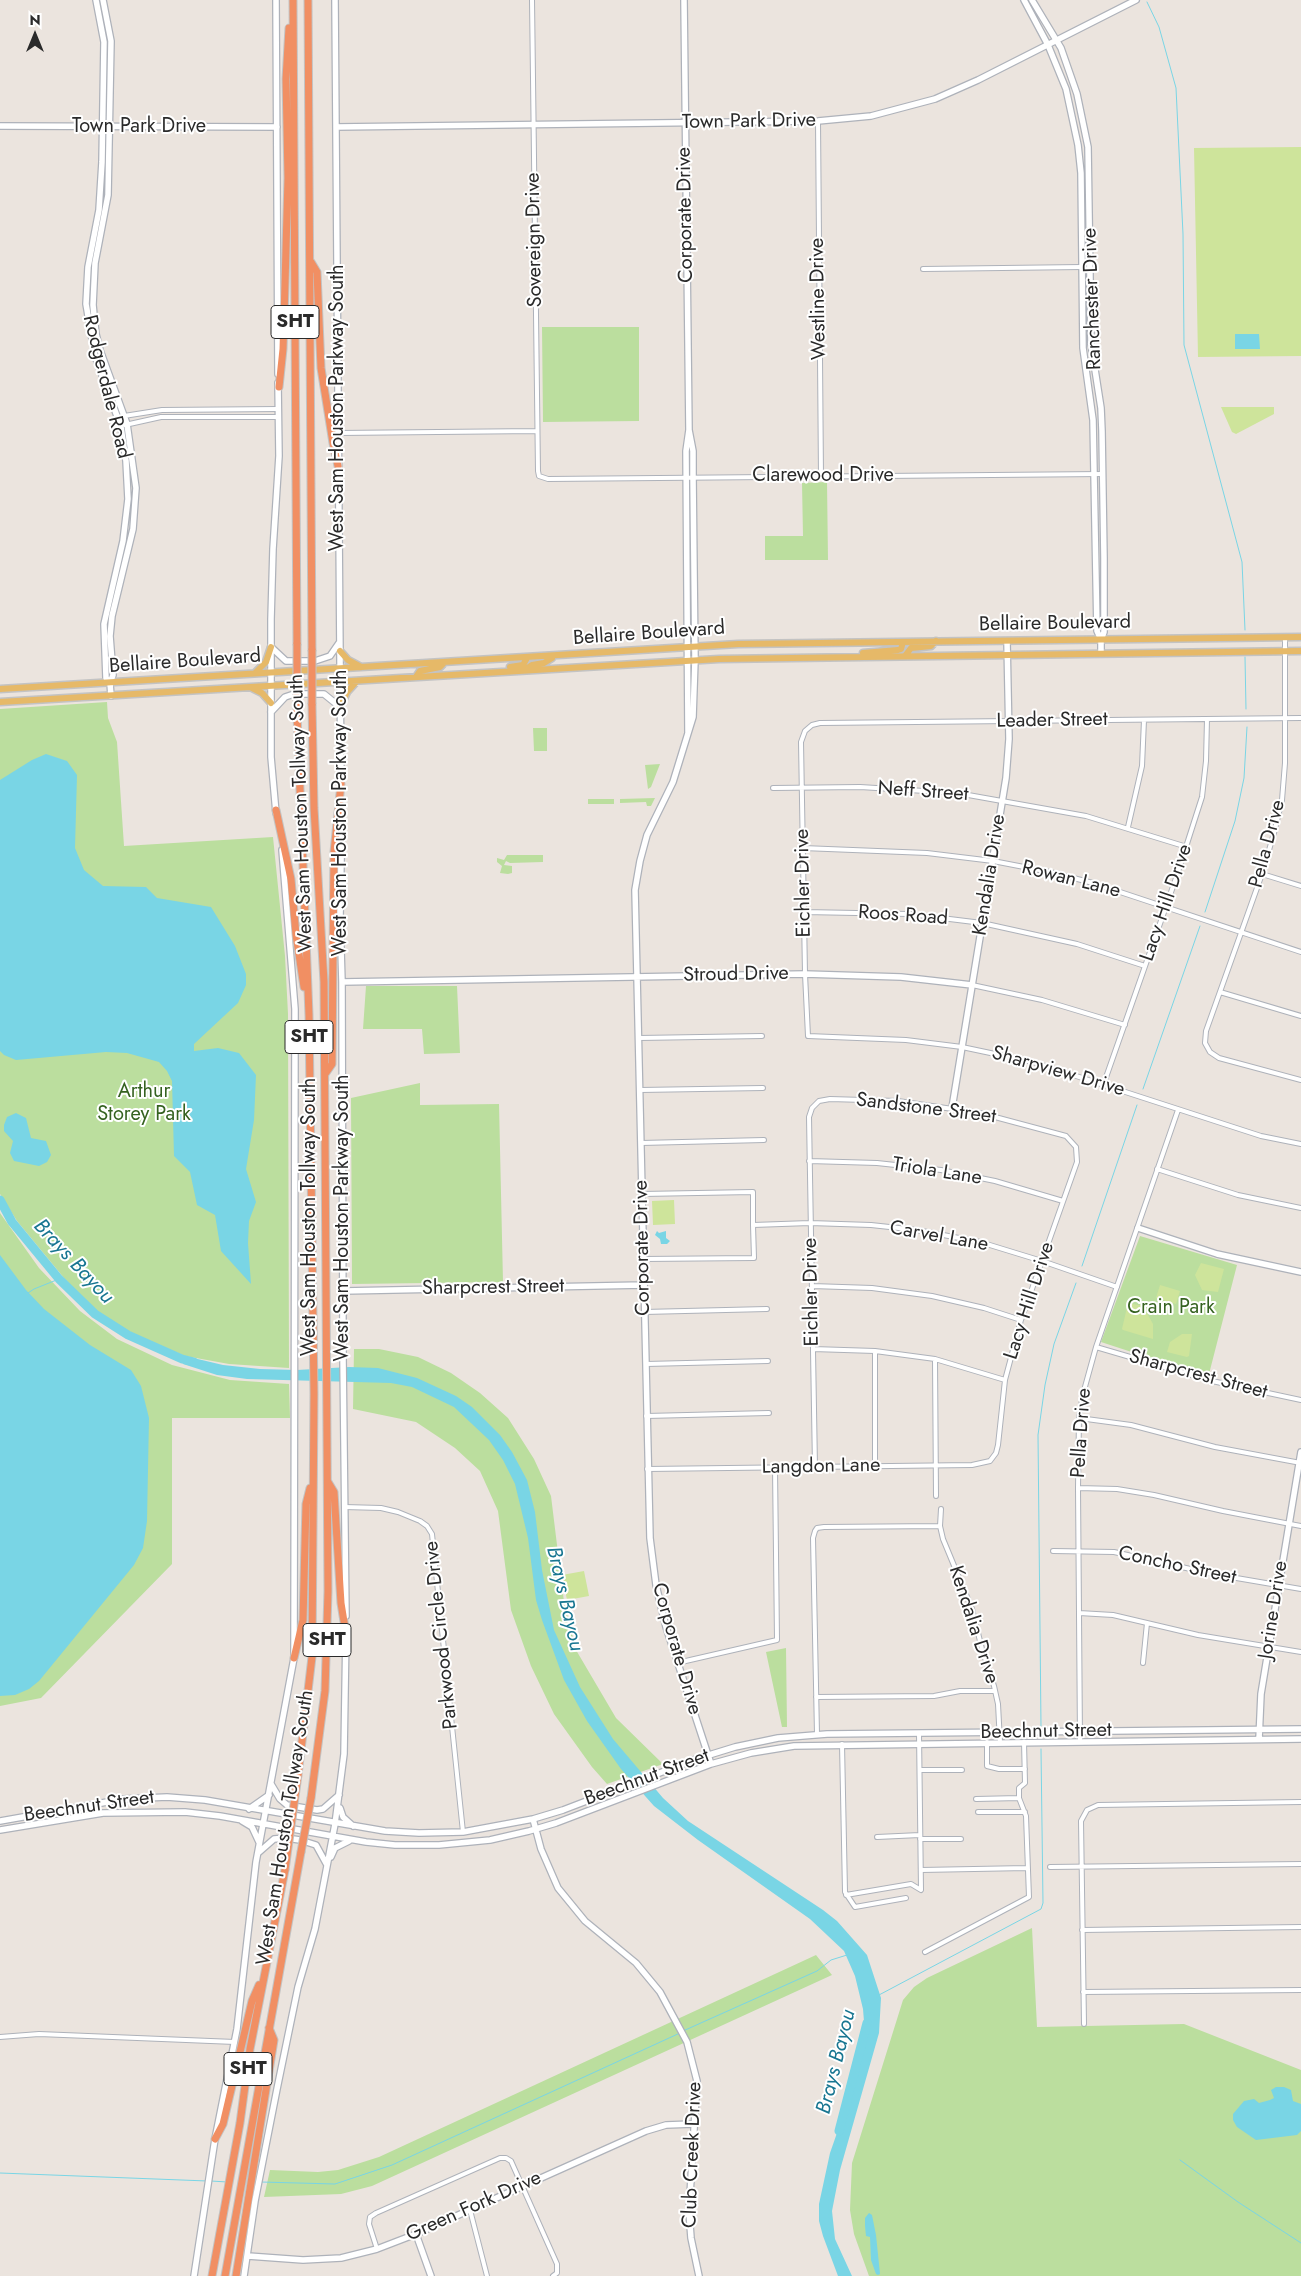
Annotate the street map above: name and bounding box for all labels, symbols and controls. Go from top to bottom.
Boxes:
north arrow [10,10,60,60]
text: N [29,10,41,30]
street label: Town Park Drive [682,109,816,135]
street label: Town Park Drive [72,115,206,139]
street label: Corporate Drive [673,147,699,283]
street label: Sovereign Drive [522,172,548,308]
street label: Ranchester Drive [1079,228,1107,370]
street label: Westline Drive [806,238,832,360]
street label: West Sam Houston Parkway South [326,264,350,552]
road number: SHT [271,306,319,338]
street label: Rodgerdale Road [77,313,135,461]
street label: Clarewood Drive [752,464,894,488]
street label: Bellaire Boulevard [979,611,1131,637]
street label: Bellaire Boulevard [572,617,726,651]
street label: Bellaire Boulevard [108,645,262,679]
street label: West Sam Houston Parkway South [329,669,353,957]
street label: West Sam Houston Tollway South [285,673,319,953]
street label: Leader Street [996,708,1108,734]
street label: Neff Street [877,777,969,807]
street label: Pella Drive [1245,797,1291,891]
street label: Kendalia Drive [969,813,1011,937]
street label: Eichler Drive [791,829,817,937]
street label: Lacy Hill Drive [1136,841,1198,965]
street label: Rowan Lane [1019,856,1123,904]
street label: Roos Road [857,901,949,931]
street label: Stroud Drive [683,962,789,988]
road number: SHT [285,1020,333,1054]
street label: Sharpview Drive [989,1042,1127,1102]
street label: West Sam Houston Parkway South [331,1074,355,1362]
street label: West Sam Houston Tollway South [298,1078,322,1356]
park label: Arthur Storey Park [97,1080,191,1127]
street label: Sandstone Street [855,1089,997,1129]
street label: Triola Lane [891,1153,983,1191]
street label: Corporate Drive [630,1180,656,1316]
water label: Brays Bayou [27,1214,119,1310]
street label: Carvel Lane [888,1217,990,1257]
street label: Eichler Drive [799,1238,825,1346]
street label: Lacy Hill Drive [1000,1239,1060,1363]
street label: Sharpcrest Street [422,1275,564,1301]
park label: Crain Park [1127,1296,1215,1320]
street label: Sharpcrest Street [1126,1345,1270,1405]
street label: Pella Drive [1067,1387,1097,1479]
street label: Langdon Lane [761,1454,881,1480]
street label: Parkwood Circle Drive [420,1540,464,1730]
street label: Concho Street [1116,1542,1238,1590]
water label: Brays Bayou [540,1544,588,1654]
street label: Jorine Drive [1254,1559,1294,1661]
street label: Kendalia Drive [943,1563,1003,1687]
street label: Corporate Drive [646,1580,706,1718]
road number: SHT [303,1624,351,1656]
street label: West Sam Houston Tollway South [252,1689,320,1967]
street label: Beechnut Street [980,1719,1112,1745]
street label: Beechnut Street [581,1744,713,1812]
street label: Beechnut Street [22,1786,156,1828]
water label: Brays Bayou [812,2007,862,2117]
road number: SHT [224,2052,272,2086]
street label: Club Creek Drive [678,2081,708,2229]
street label: Green Fork Drive [403,2166,545,2248]

